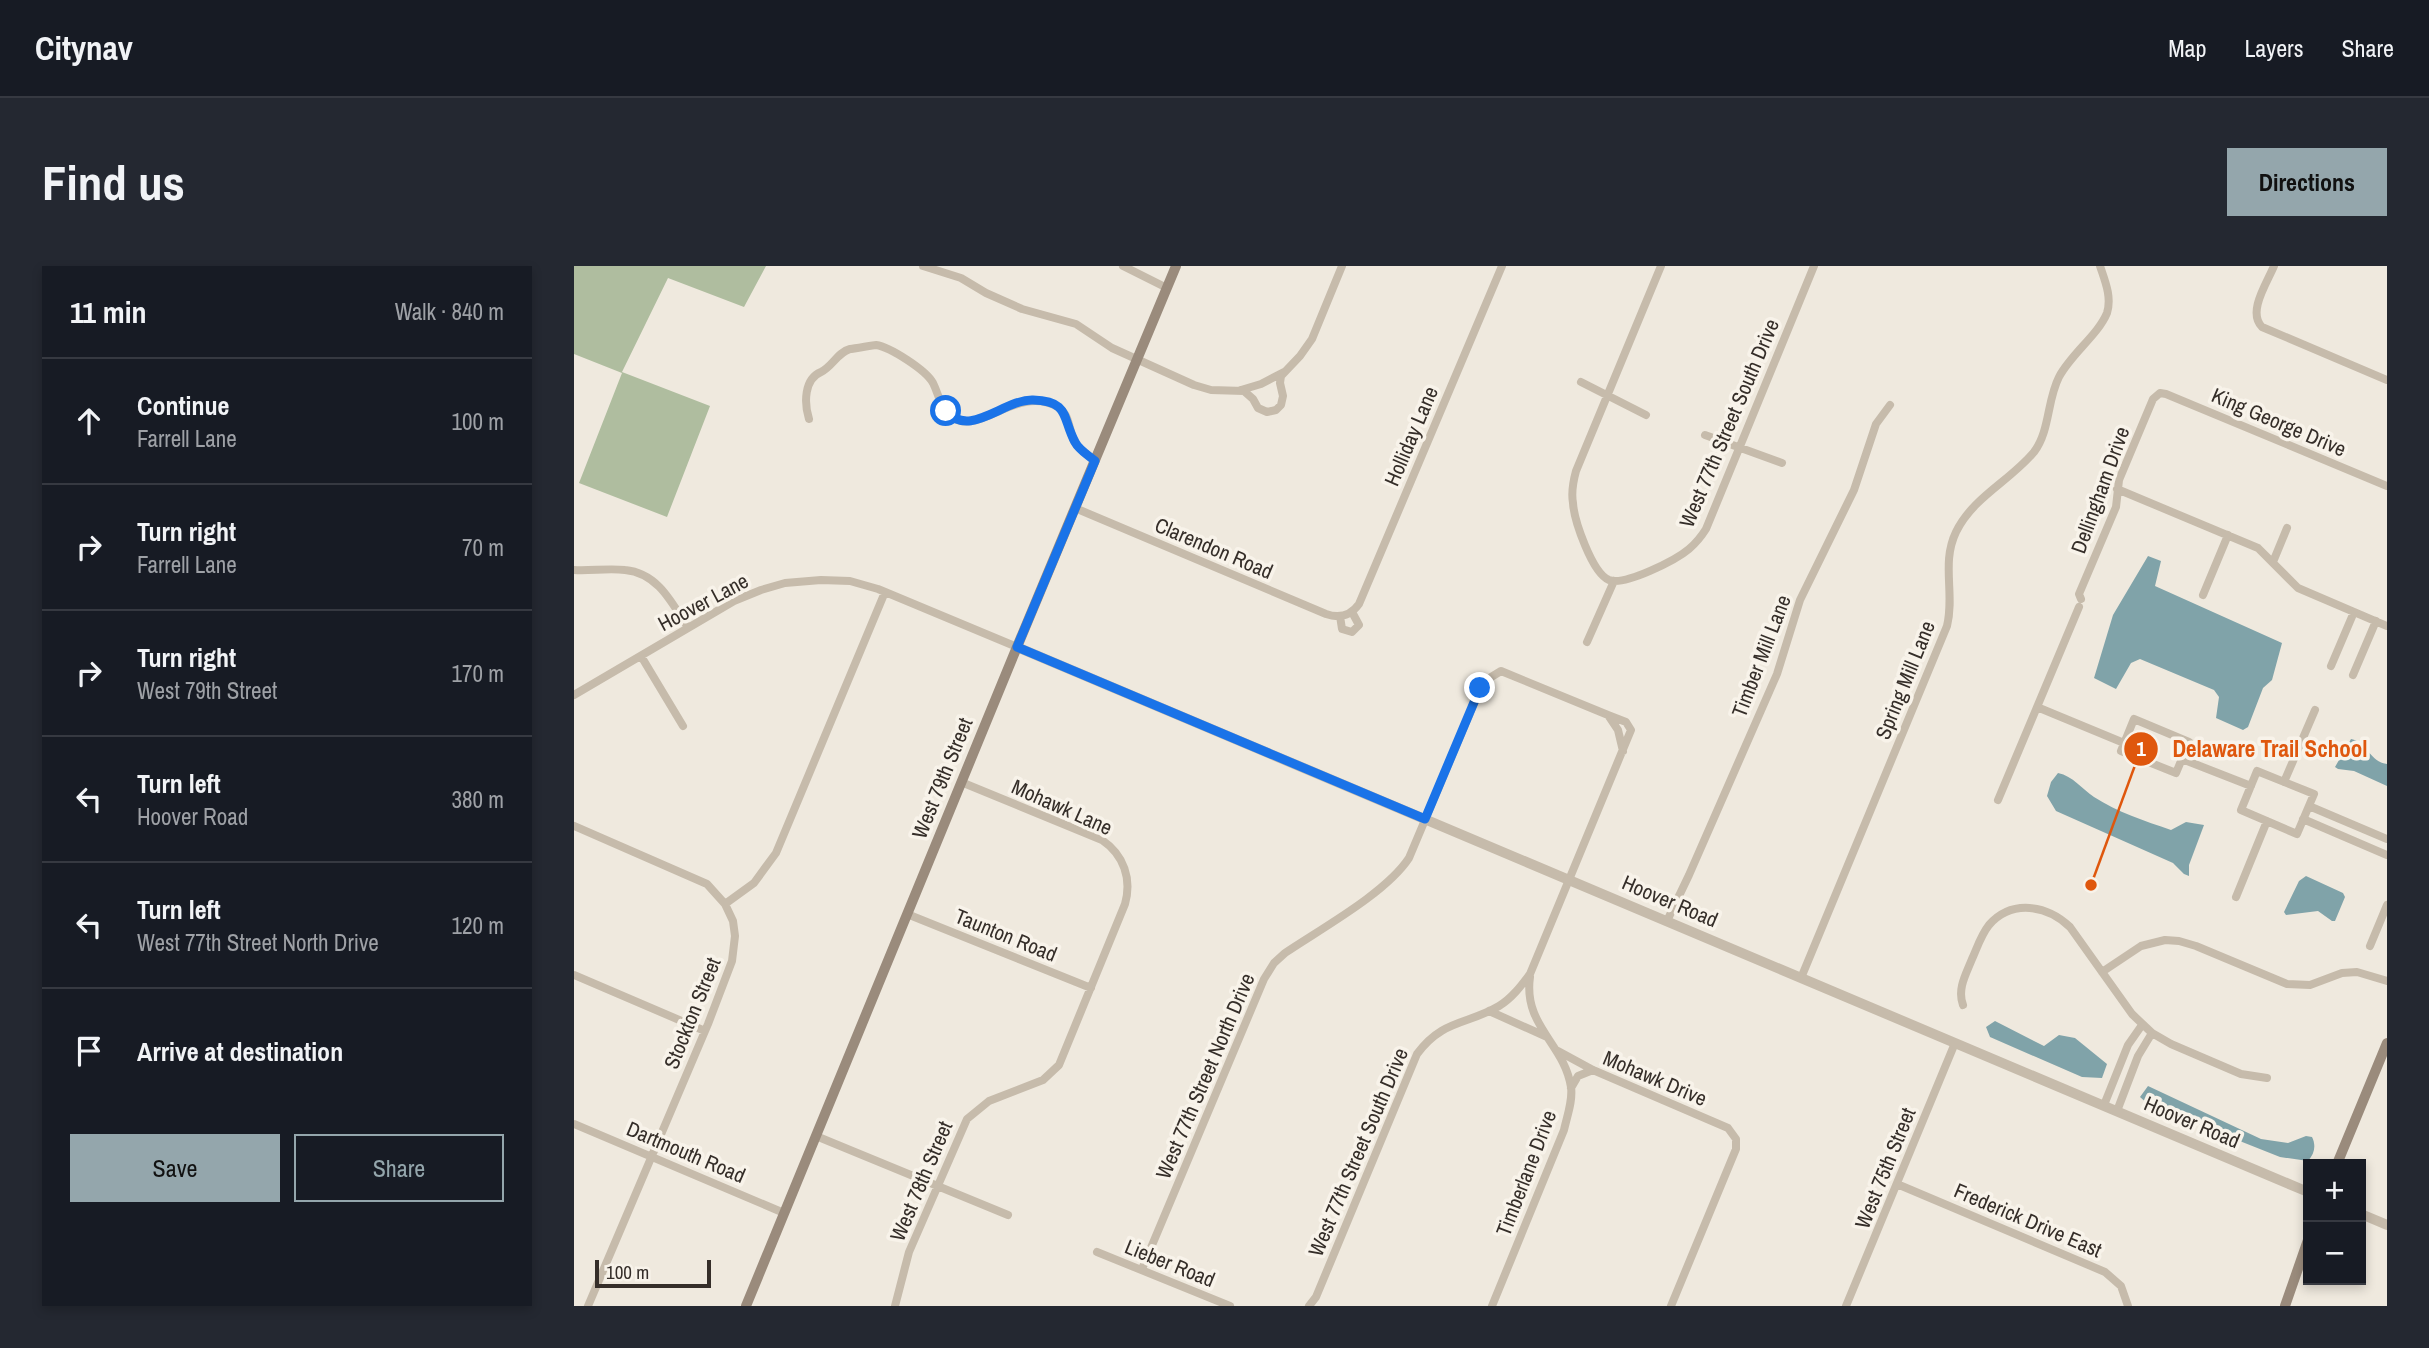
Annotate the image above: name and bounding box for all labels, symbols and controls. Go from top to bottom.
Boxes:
text: Citynav [35,26,133,70]
text: Map [2168,32,2206,64]
text: Layers [2244,32,2303,64]
text: Share [2341,32,2394,64]
button: Directions [2227,148,2387,216]
text: Find us [42,149,185,215]
text: 11 min [70,292,147,332]
text: Walk · 840 m [395,296,504,327]
street label: West 77th Street South Drive [1672,314,1786,532]
street label: King George Drive [2207,381,2351,463]
street label: Holliday Lane [1377,382,1445,490]
text: Continue [137,388,229,423]
route start [930,395,961,426]
icon: ahead [70,402,108,440]
text: 100 m [452,406,504,437]
text: Farrell Lane [137,423,237,454]
street label: Dellingham Drive [2064,423,2136,557]
street label: Clarendon Road [1151,510,1277,586]
text: Turn right [137,514,236,549]
icon: right [70,528,108,566]
text: 70 m [462,532,504,563]
text: Farrell Lane [137,549,237,580]
street label: Hoover Lane [653,566,753,638]
street label: Timber Mill Lane [1724,591,1798,721]
street label: Spring Mill Lane [1868,616,1942,744]
text: Turn right [137,640,236,675]
icon: right [70,654,108,692]
text: 170 m [452,658,504,689]
route end [1464,672,1495,703]
text: West 79th Street [137,675,277,706]
street label: West 79th Street [905,713,979,843]
callout: Delaware Trail School [2123,727,2381,771]
text: Delaware Trail School [2173,733,2368,764]
text: 1 [2136,734,2146,763]
text: Turn left [137,766,221,801]
street label: Mohawk Lane [1007,772,1117,842]
icon: left [70,780,108,818]
text: 380 m [452,784,504,815]
text: Hoover Road [137,801,248,832]
street label: Hoover Road [1618,868,1722,934]
text: Turn left [137,892,221,927]
street label: Taunton Road [951,901,1061,969]
icon: left [70,906,108,944]
text: 120 m [452,910,504,941]
text: West 77th Street North Drive [137,927,379,958]
street label: Stockton Street [657,953,728,1073]
street label: West 77th Street North Drive [1149,969,1261,1183]
icon: arrive [70,1032,108,1070]
text: Arrive at destination [137,1034,343,1069]
street label: West 77th Street South Drive [1301,1043,1415,1261]
street label: Mohawk Drive [1599,1043,1711,1113]
street label: Hoover Road [2140,1089,2244,1155]
street label: West 75th Street [1848,1103,1922,1233]
street label: Timberlane Drive [1489,1106,1563,1240]
street label: Dartmouth Road [622,1114,750,1190]
street label: West 78th Street [883,1116,959,1246]
button: Save [70,1134,280,1202]
button: Share [294,1134,504,1202]
map controls [2303,1159,2366,1285]
button: + [2303,1159,2366,1222]
street label: Frederick Drive East [1950,1176,2107,1264]
button: − [2303,1222,2366,1285]
street label: Lieber Road [1121,1232,1219,1294]
scale bar [595,1257,710,1289]
text: 100 m [606,1259,649,1285]

